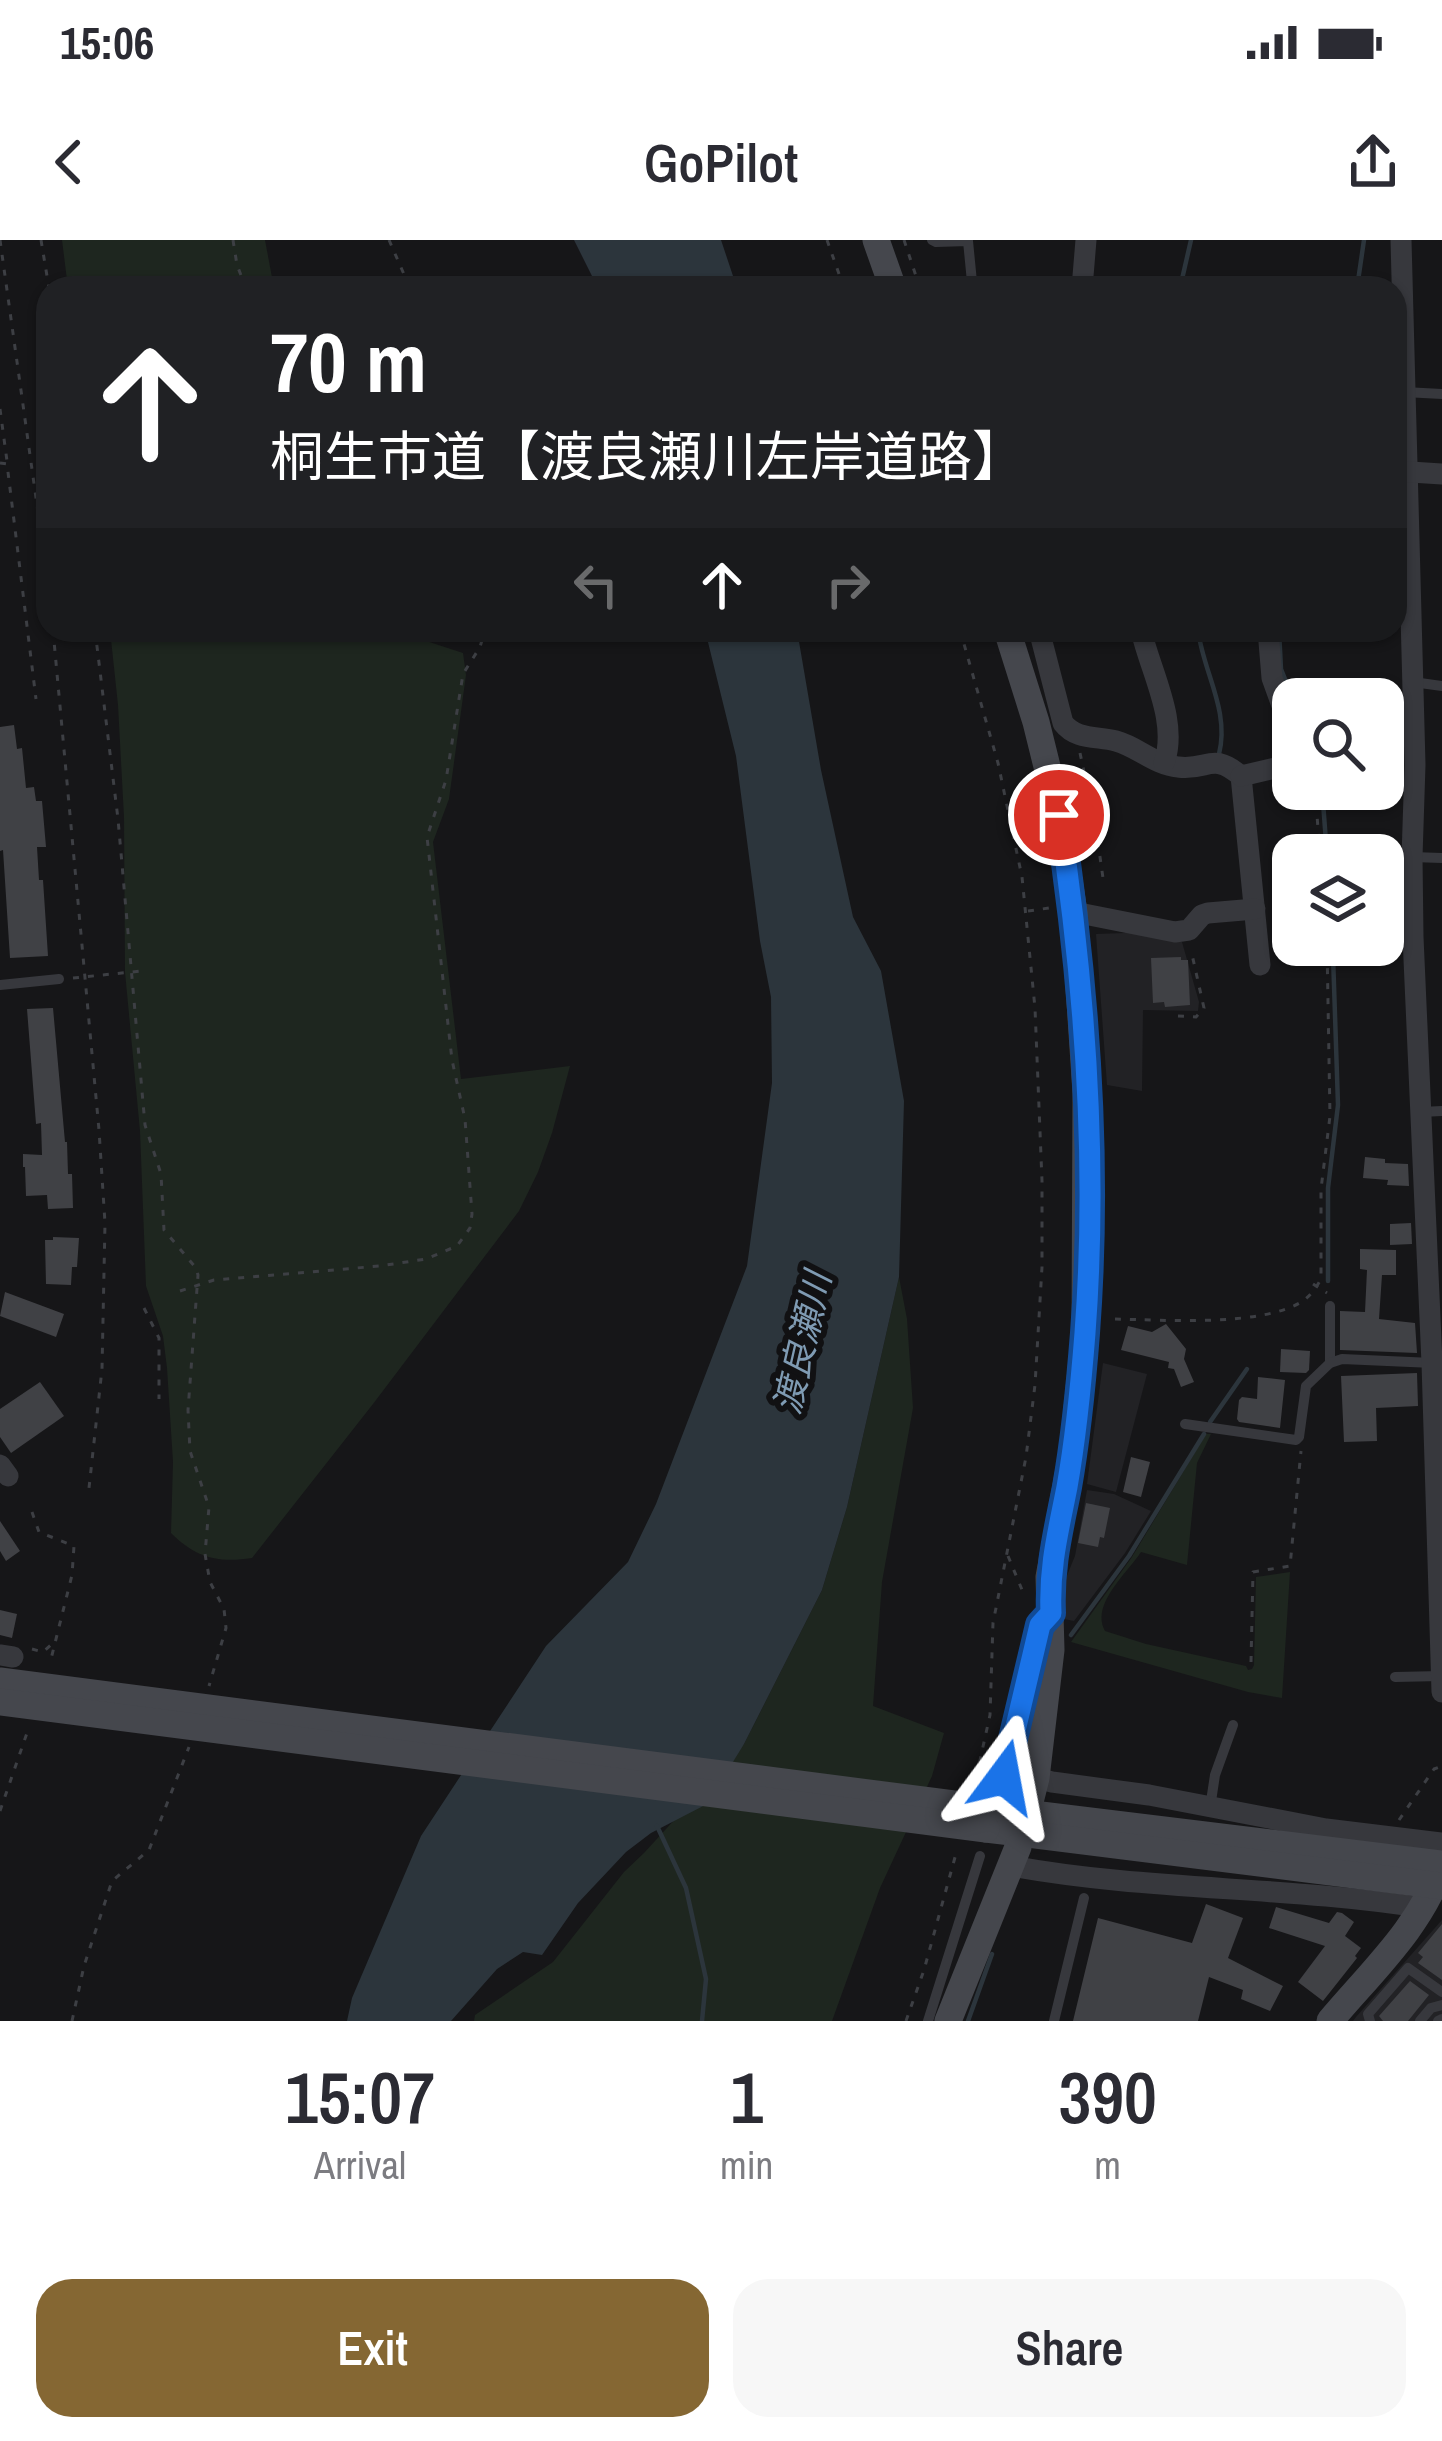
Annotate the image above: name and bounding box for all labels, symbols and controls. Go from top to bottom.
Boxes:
text: 15:06 [60,12,154,73]
text: GoPilot [644,126,798,199]
icon: back [36,129,102,195]
icon: share [1340,129,1406,195]
text: 70 m [270,305,427,418]
icon: ahead [72,324,228,480]
text: 桐生市道【渡良瀬川左岸道路】 [270,420,1026,493]
icon: left [563,552,629,618]
icon: ahead [689,552,755,618]
icon: right [815,552,881,618]
map controls [1272,678,1404,966]
button: search [1272,678,1404,810]
pin [1008,764,1110,866]
icon: arrive [1026,782,1092,848]
button: layers [1272,834,1404,966]
water label: 渡良瀬川 [762,1264,842,1419]
position arrow [941,1714,1067,1840]
text: 15:07 [285,2048,435,2145]
text: 1 [730,2048,763,2145]
text: 390 [1058,2048,1157,2145]
text: Arrival [314,2139,406,2191]
text: min [720,2139,773,2191]
text: m [1094,2139,1121,2191]
button: Exit [36,2279,709,2417]
button: Share [733,2279,1406,2417]

